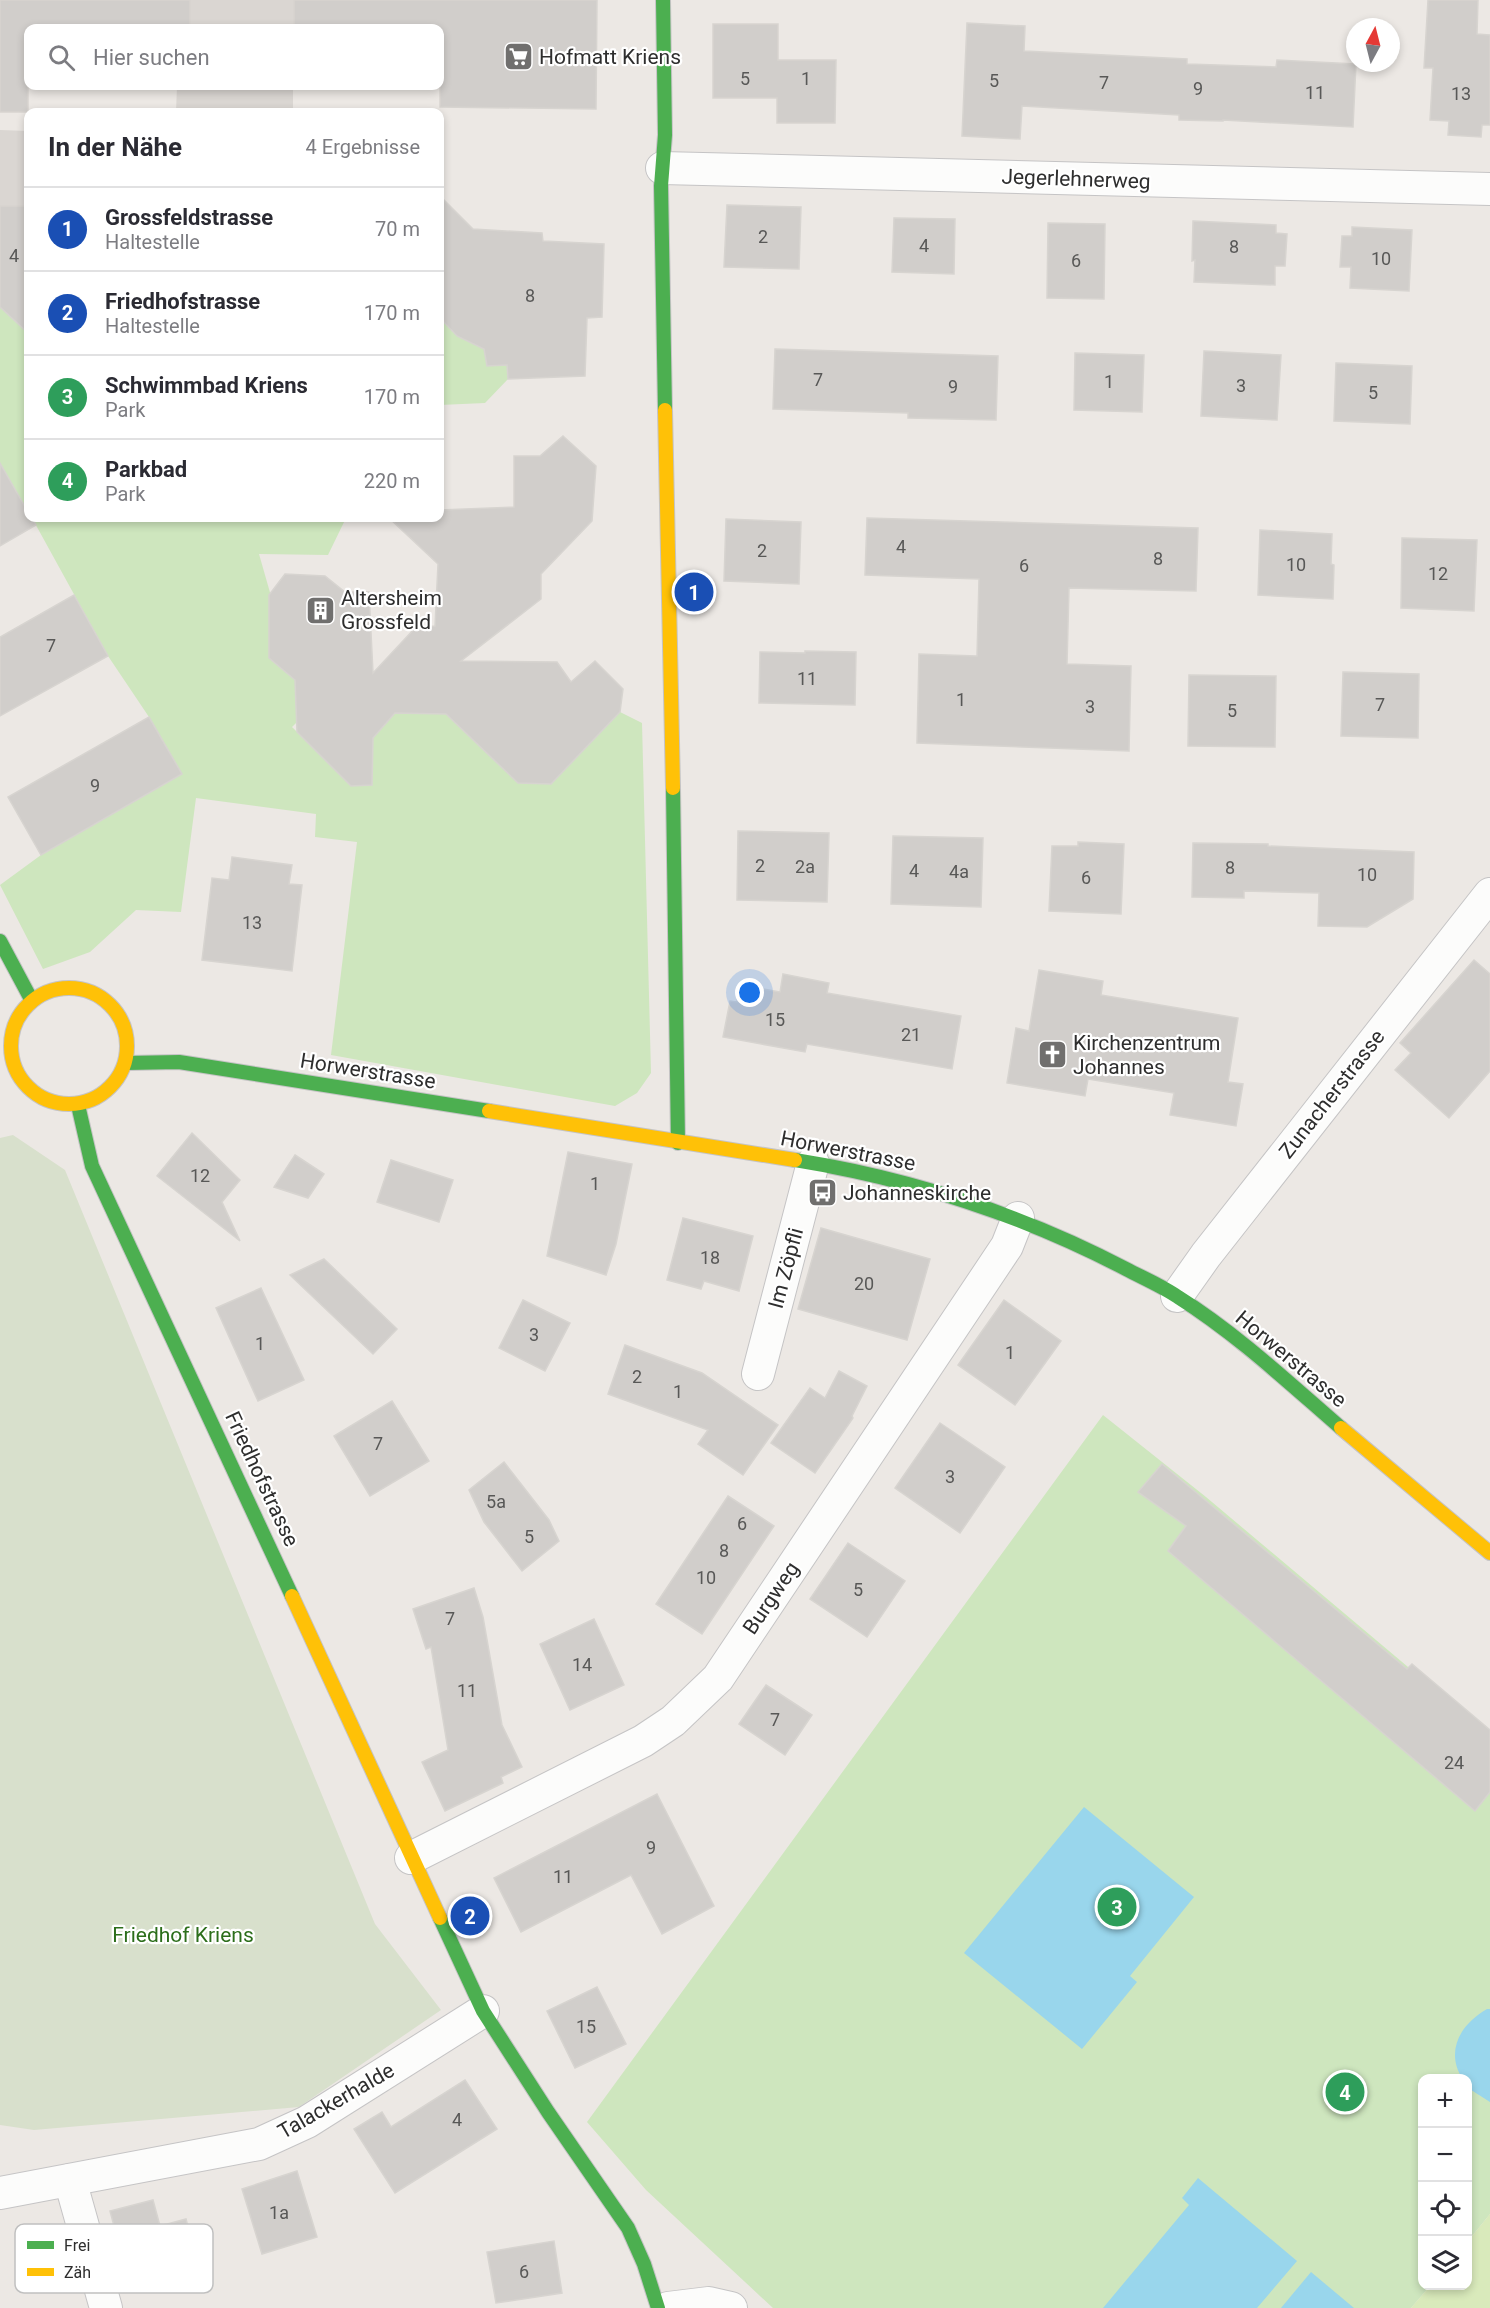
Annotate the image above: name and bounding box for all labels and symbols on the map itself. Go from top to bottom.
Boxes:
north arrow [1346,18,1400,72]
supermarket icon: Hofmatt Kriens [502,41,534,73]
place label: Hofmatt Kriens [539,45,681,69]
house number: 5 [740,68,750,89]
house number: 1 [801,68,811,89]
house number: 5 [989,70,999,91]
house number: 7 [1099,72,1109,93]
house number: 9 [1193,78,1203,99]
house number: 11 [1305,82,1325,103]
house number: 13 [1451,83,1471,104]
street label: Jegerlehnerweg [1001,164,1151,194]
house number: 2 [758,226,768,247]
house number: 4 [919,235,929,256]
house number: 8 [1229,236,1239,257]
house number: 4 [9,245,19,266]
house number: 10 [1371,248,1391,269]
house number: 6 [1071,250,1081,271]
house number: 8 [525,285,535,306]
house number: 7 [813,369,823,390]
house number: 1 [1104,371,1114,392]
house number: 3 [1236,375,1246,396]
house number: 9 [948,376,958,397]
house number: 5 [1368,382,1378,403]
house number: 4 [896,536,906,557]
house number: 2 [757,540,767,561]
house number: 8 [1153,548,1163,569]
house number: 10 [1286,554,1306,575]
house number: 6 [1019,555,1029,576]
house number: 12 [1428,563,1448,584]
pin: 1 [674,570,714,614]
place label: Altersheim Grossfeld [341,586,442,634]
building icon: Altersheim Grossfeld [304,594,336,626]
house number: 7 [46,635,56,656]
house number: 11 [797,668,817,689]
house number: 1 [956,689,966,710]
house number: 7 [1375,694,1385,715]
house number: 3 [1085,696,1095,717]
house number: 5 [1227,700,1237,721]
house number: 9 [90,775,100,796]
house number: 2 [755,855,765,876]
house number: 2a [795,856,815,877]
house number: 8 [1225,857,1235,878]
house number: 4 [909,860,919,881]
house number: 4a [949,861,969,882]
house number: 10 [1357,864,1377,885]
house number: 6 [1081,867,1091,888]
house number: 13 [242,912,262,933]
your location [735,978,764,1007]
house number: 15 [765,1009,785,1030]
house number: 21 [901,1024,921,1045]
street label: Zunacherstrasse [1274,1025,1390,1163]
place label: Kirchenzentrum Johannes [1073,1031,1220,1079]
church icon: Kirchenzentrum Johannes [1036,1039,1068,1071]
street label: Horwerstrasse [298,1048,438,1094]
street label: Horwerstrasse [778,1126,918,1176]
house number: 12 [190,1165,210,1186]
house number: 1 [590,1173,600,1194]
bus stop icon: Johanneskirche [806,1177,838,1209]
place label: Johanneskirche [843,1181,991,1205]
street label: Im Zöpfli [764,1225,808,1311]
house number: 18 [700,1247,720,1268]
house number: 20 [854,1273,874,1294]
street label: Horwerstrasse [1231,1306,1351,1412]
house number: 3 [529,1324,539,1345]
house number: 1 [255,1333,265,1354]
house number: 1 [1005,1342,1015,1363]
house number: 2 [632,1366,642,1387]
house number: 1 [673,1381,683,1402]
street label: Friedhofstrasse [220,1408,304,1550]
house number: 7 [373,1433,383,1454]
house number: 3 [945,1466,955,1487]
house number: 5a [486,1491,506,1512]
house number: 6 [737,1513,747,1534]
house number: 5 [524,1526,534,1547]
house number: 8 [719,1540,729,1561]
street label: Burgweg [738,1557,804,1639]
house number: 10 [696,1567,716,1588]
house number: 5 [853,1579,863,1600]
house number: 7 [445,1608,455,1629]
house number: 14 [572,1654,592,1675]
house number: 11 [457,1680,477,1701]
house number: 7 [770,1709,780,1730]
house number: 24 [1444,1752,1464,1773]
house number: 9 [646,1837,656,1858]
house number: 11 [553,1866,573,1887]
pin: 3 [1098,1884,1136,1930]
pin: 2 [450,1894,490,1938]
park label: Friedhof Kriens [112,1923,254,1947]
house number: 15 [576,2016,596,2037]
street label: Talackerhalde [274,2058,398,2144]
pin: 4 [1326,2070,1364,2114]
house number: 4 [452,2109,462,2130]
house number: 1a [269,2202,289,2223]
legend [15,2224,213,2293]
text: Frei [64,2236,90,2255]
house number: 6 [519,2261,529,2282]
text: Zäh [64,2263,91,2282]

